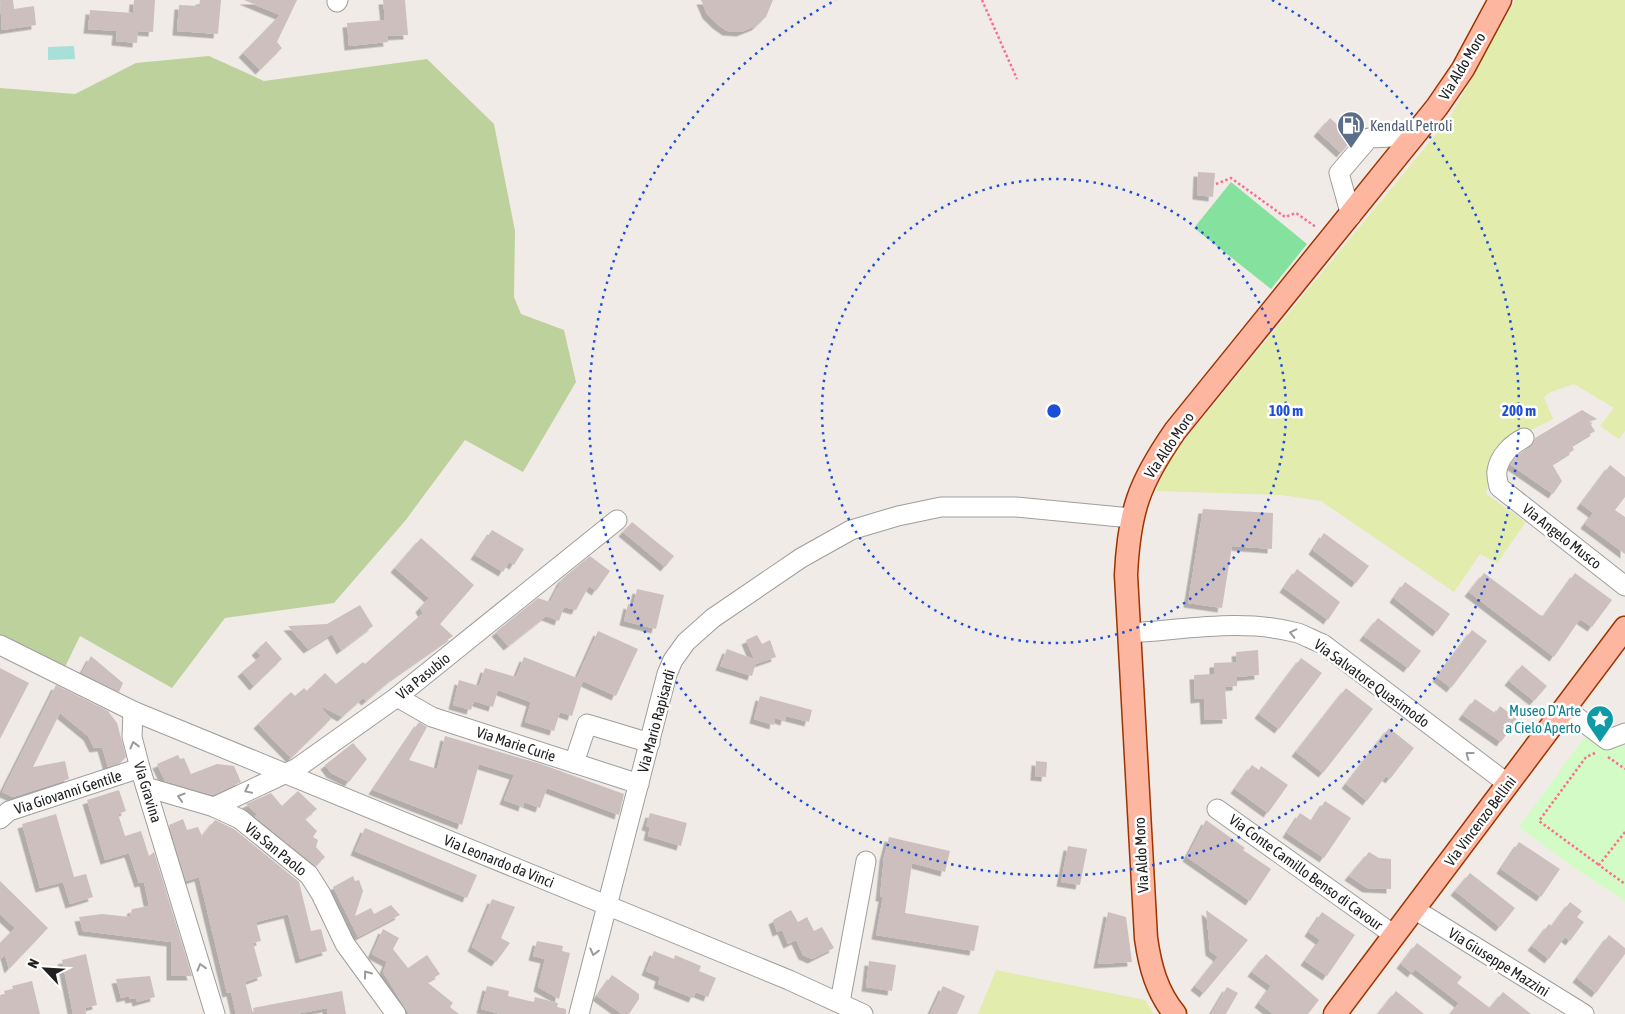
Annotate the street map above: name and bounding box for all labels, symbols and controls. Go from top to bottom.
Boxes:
street label: Via Aldo Moro [1435,29,1489,103]
fuel station icon: Kendall Petroli [1336,110,1366,149]
place label: Kendall Petroli [1370,117,1452,134]
centre of rings [1045,402,1063,420]
text: 100 m [1269,402,1303,419]
text: 200 m [1502,402,1536,419]
street label: Via Aldo Moro [1141,409,1197,481]
street label: Via Angelo Musco [1519,500,1605,572]
one-way arrow [1289,628,1298,639]
street label: Via Salvatore Quasimodo [1311,636,1433,730]
street label: Via Pasubio [393,649,453,703]
street label: Via Mario Rapisardi [634,668,678,774]
place label: Museo D'Arte a Cielo Aperto [1505,702,1581,736]
place icon: Museo D'Arte a Cielo Aperto [1585,704,1615,743]
street label: Via Marie Curie [474,723,558,765]
one-way arrow [129,740,140,749]
one-way arrow [1466,752,1475,760]
street label: Via Gravina [131,760,165,825]
street label: Via Giovanni Gentile [12,767,124,817]
street label: Via Vincenzo Bellini [1441,773,1519,869]
one-way arrow [244,784,253,794]
one-way arrow [178,792,186,802]
street label: Via Conte Camillo Benso di Cavour [1226,811,1386,934]
street label: Via Aldo Moro [1131,817,1151,893]
street label: Via San Paolo [242,819,310,879]
street label: Via Leonardo da Vinci [441,831,557,891]
street label: Via Giuseppe Mazzini [1445,924,1553,1000]
north arrow [20,944,70,994]
one-way arrow [589,947,600,956]
text: N [24,956,42,971]
one-way arrow [197,964,207,972]
one-way arrow [364,970,373,980]

